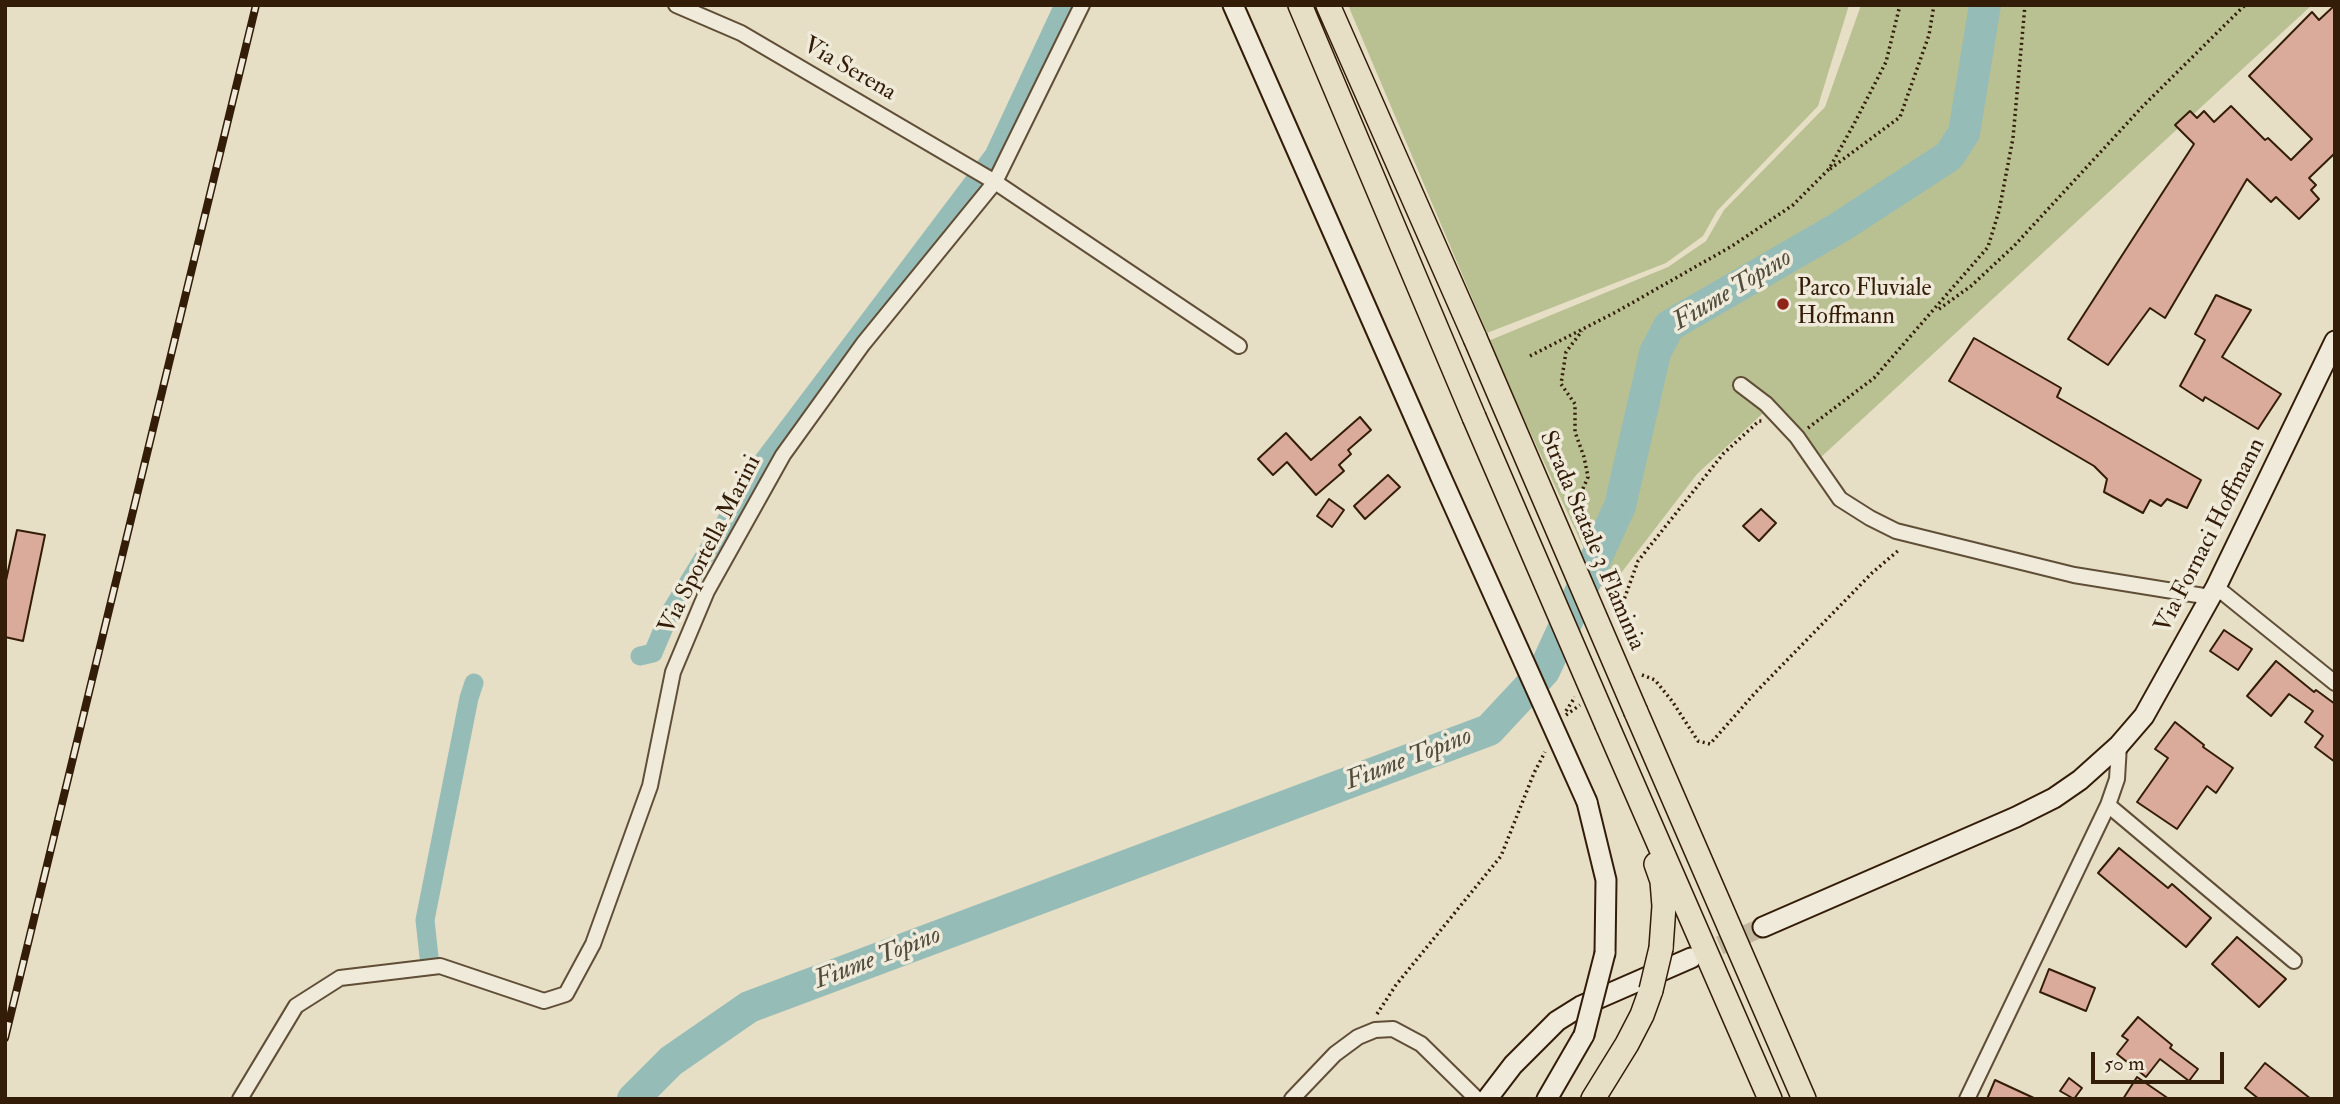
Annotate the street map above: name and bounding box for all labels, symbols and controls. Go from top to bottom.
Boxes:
street label: Via Serena [797,32,901,108]
water label: Fiume Topino [1668,243,1798,339]
place label: Parco Fluviale Hoffmann [1797,276,1932,332]
marker: Parco Fluviale Hoffmann [1775,296,1791,312]
street label: Strada Statale 3 Flaminia [1532,427,1650,655]
street label: Via Fornaci Hoffmann [2150,434,2272,638]
street label: Via Sportella Marini [654,451,768,639]
water label: Fiume Topino [1341,722,1477,798]
water label: Fiume Topino [810,921,946,997]
scale bar [2095,1038,2228,1082]
text: 50 m [2104,1050,2145,1077]

